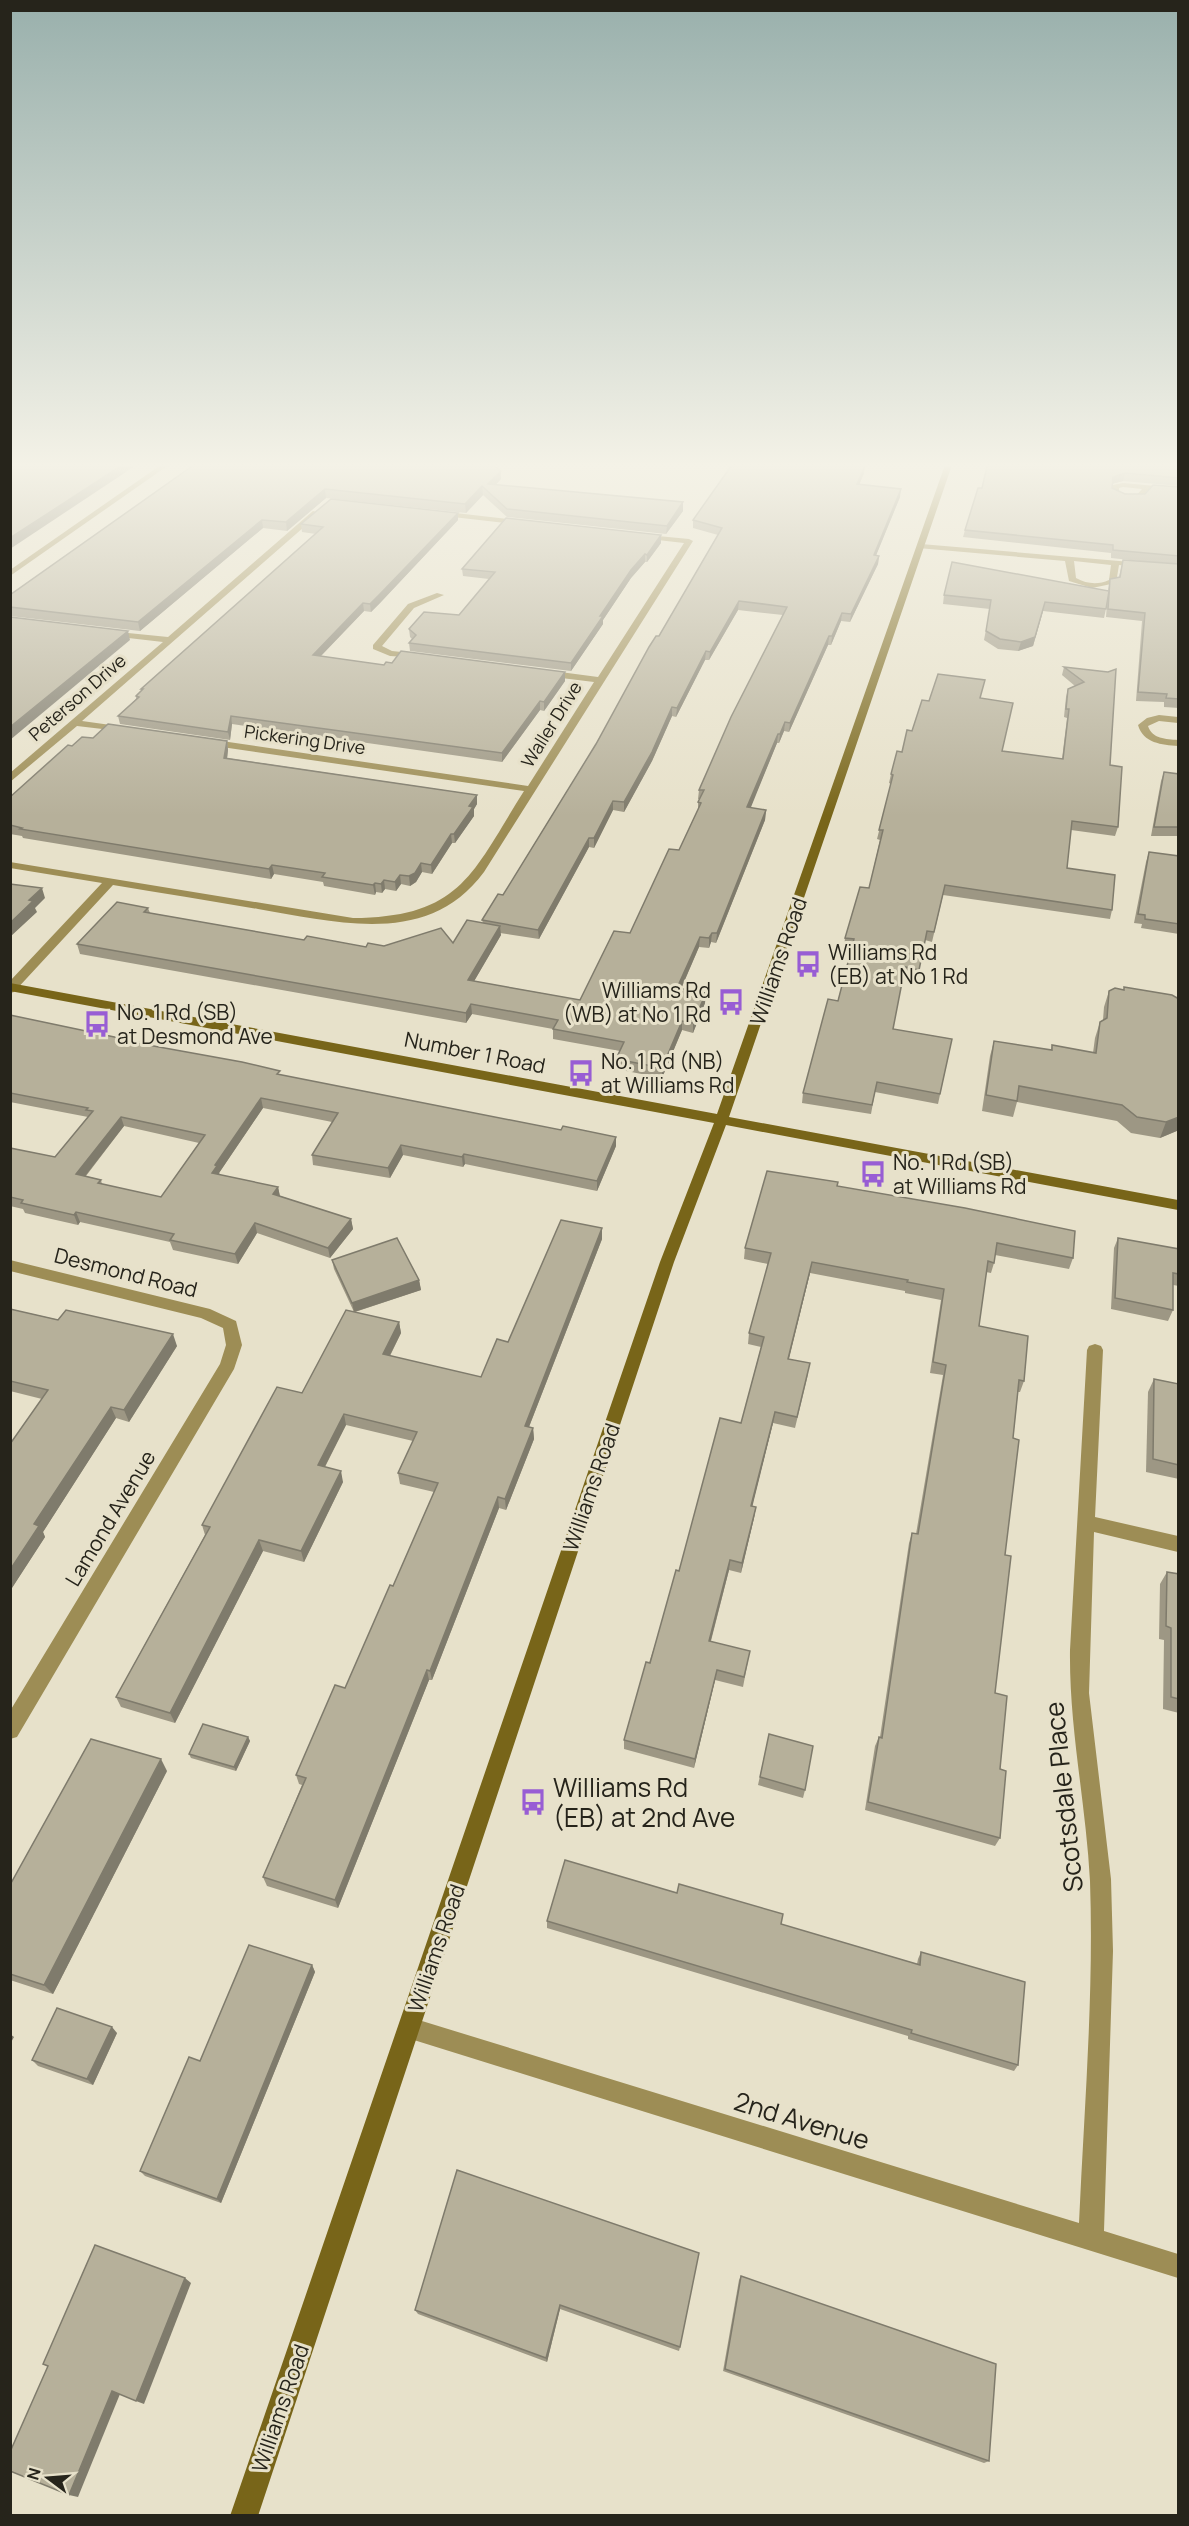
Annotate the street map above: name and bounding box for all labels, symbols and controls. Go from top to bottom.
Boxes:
street label: Peterson Drive [23,648,131,746]
street label: Waller Drive [515,676,587,772]
street label: Pickering Drive [243,719,367,759]
street label: Williams Road [743,893,813,1029]
place label: Williams Rd (EB) at No 1 Rd [828,938,968,990]
bus stop icon: Williams Rd (EB) at No 1 Rd [793,949,823,979]
place label: Williams Rd (WB) at No 1 Rd [563,976,711,1028]
bus stop icon: Williams Rd (WB) at No 1 Rd [716,987,746,1017]
place label: No. 1 Rd (SB) at Desmond Ave [117,998,273,1050]
bus stop icon: No. 1 Rd (SB) at Desmond Ave [82,1009,112,1039]
street label: Number 1 Road [402,1025,548,1079]
place label: No. 1 Rd (NB) at Williams Rd [601,1047,735,1099]
bus stop icon: No. 1 Rd (NB) at Williams Rd [566,1058,596,1088]
place label: No. 1 Rd (SB) at Williams Rd [893,1148,1027,1200]
bus stop icon: No. 1 Rd (SB) at Williams Rd [858,1159,888,1189]
street label: Desmond Road [52,1241,200,1303]
street label: Williams Road [556,1419,626,1555]
street label: Lamond Avenue [58,1445,162,1591]
street label: Scotsdale Place [1035,1700,1091,1894]
place label: Williams Rd (EB) at 2nd Ave [553,1769,735,1835]
bus stop icon: Williams Rd (EB) at 2nd Ave [518,1787,548,1817]
street label: Williams Road [401,1880,471,2016]
street label: 2nd Avenue [730,2082,874,2158]
street label: Williams Road [245,2340,315,2476]
north arrow [18,2448,78,2508]
text: N [21,2465,46,2482]

